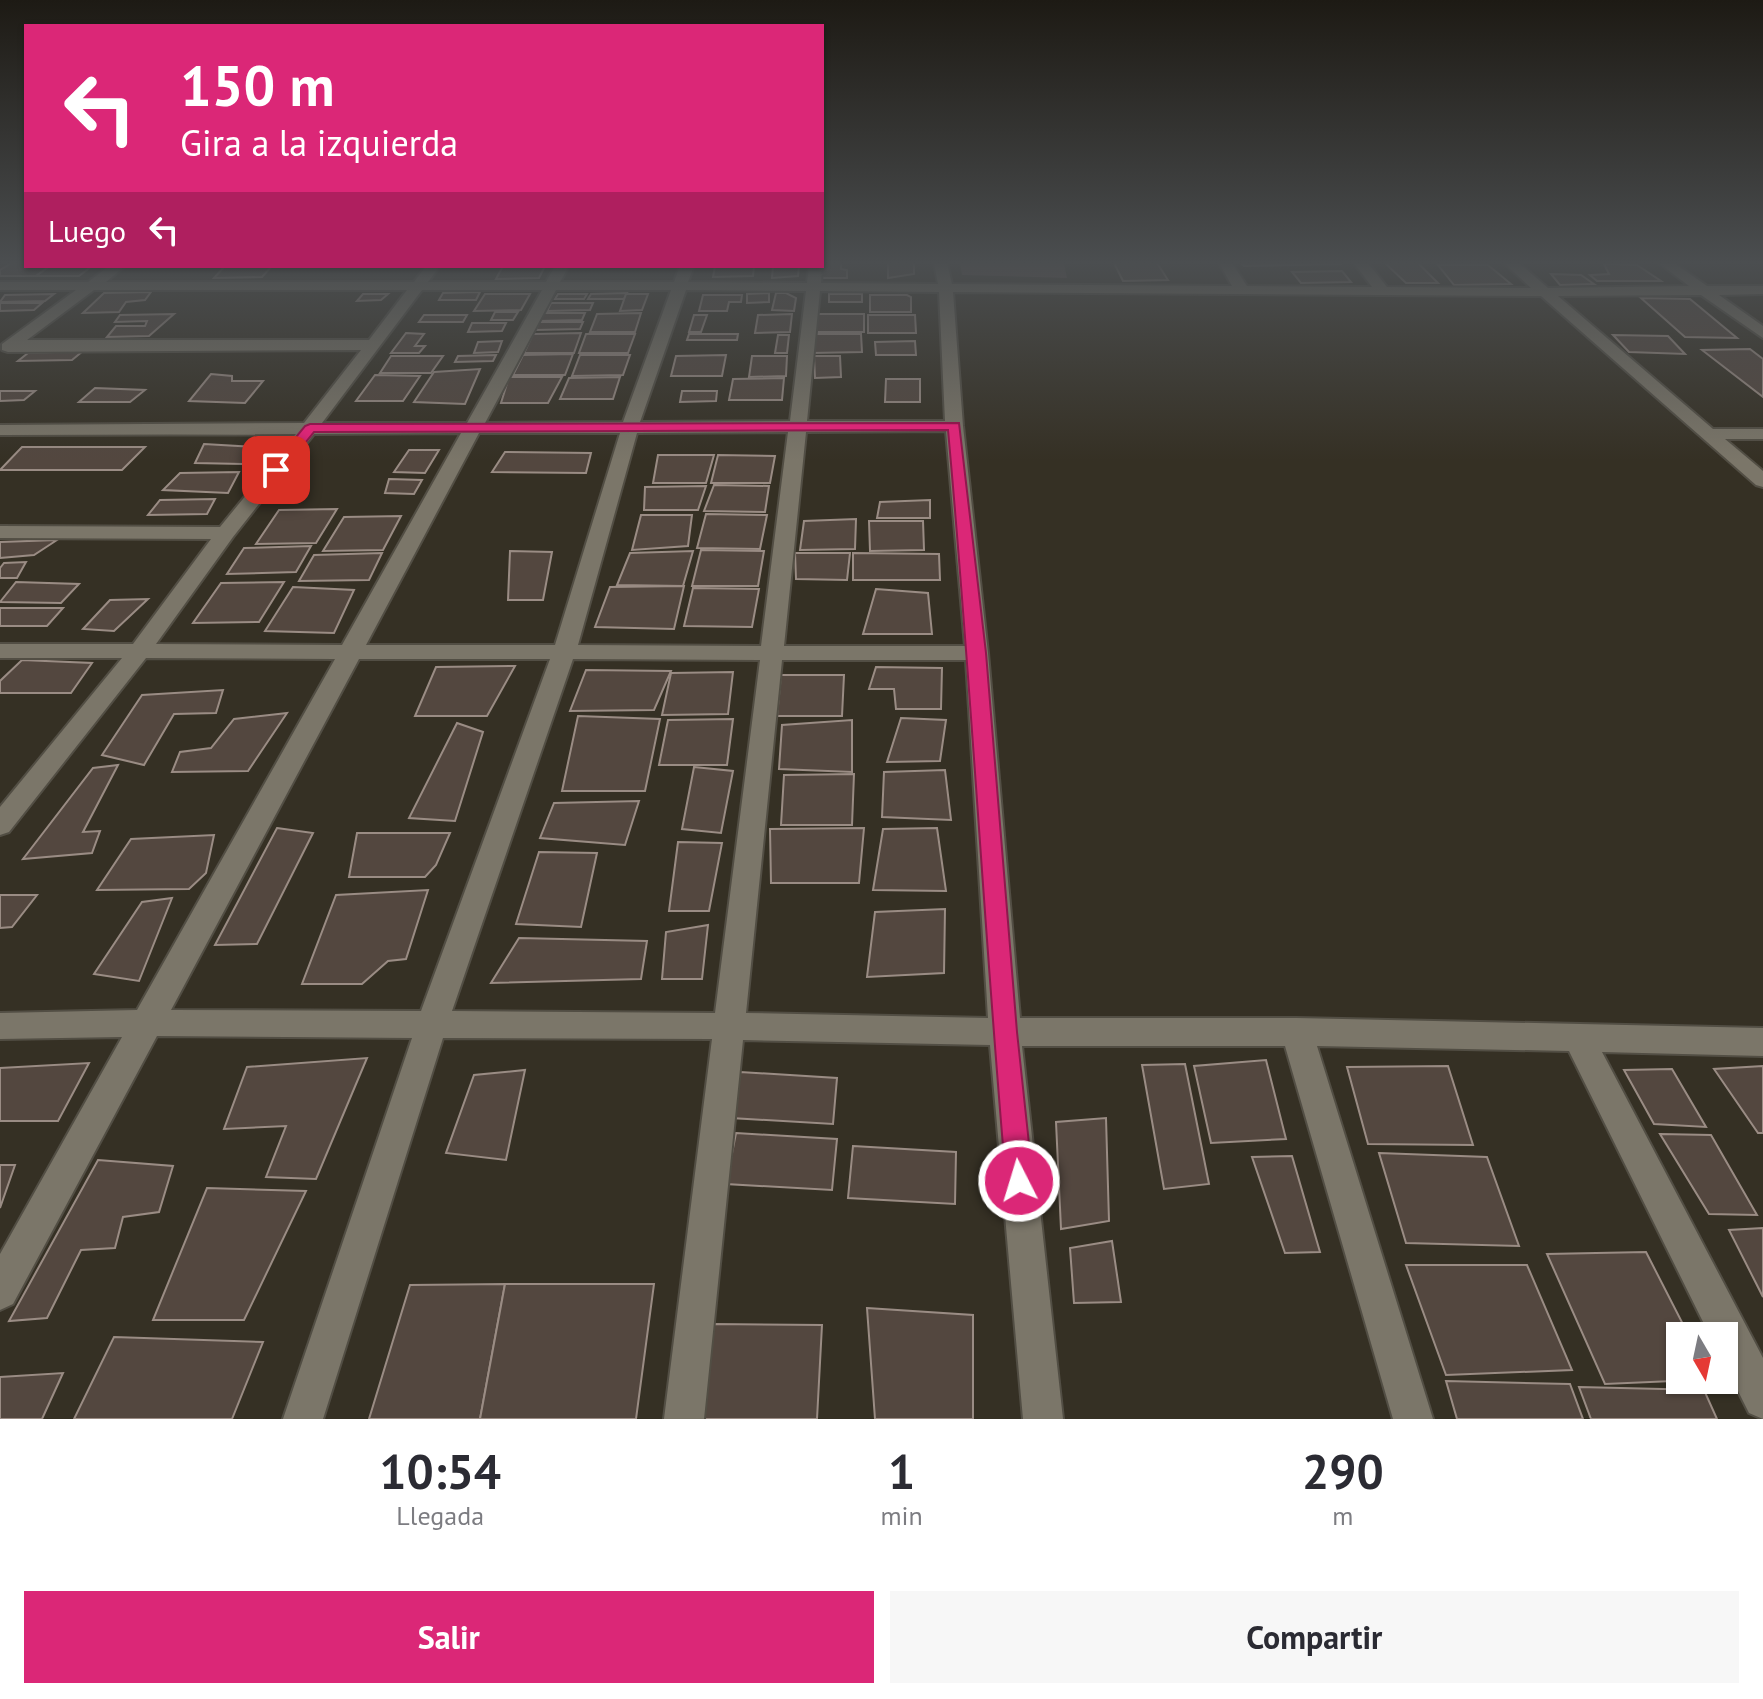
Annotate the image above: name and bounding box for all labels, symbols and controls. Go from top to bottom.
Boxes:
text: 150 m [180,49,335,121]
icon: left [48,56,152,160]
text: Gira a la izquierda [180,119,458,166]
icon: left [142,208,186,252]
text: Luego [48,211,126,250]
pin [242,436,310,504]
icon: arrive [254,448,298,492]
position arrow [977,1139,1061,1223]
north arrow [1666,1322,1738,1394]
map controls [1666,1322,1738,1394]
text: 10:54 [379,1440,501,1502]
text: 1 [888,1440,915,1502]
text: 290 [1302,1440,1384,1502]
text: Llegada [396,1499,484,1532]
text: min [880,1499,923,1532]
text: m [1332,1499,1353,1532]
button: Salir [24,1591,874,1683]
button: Compartir [890,1591,1739,1683]

